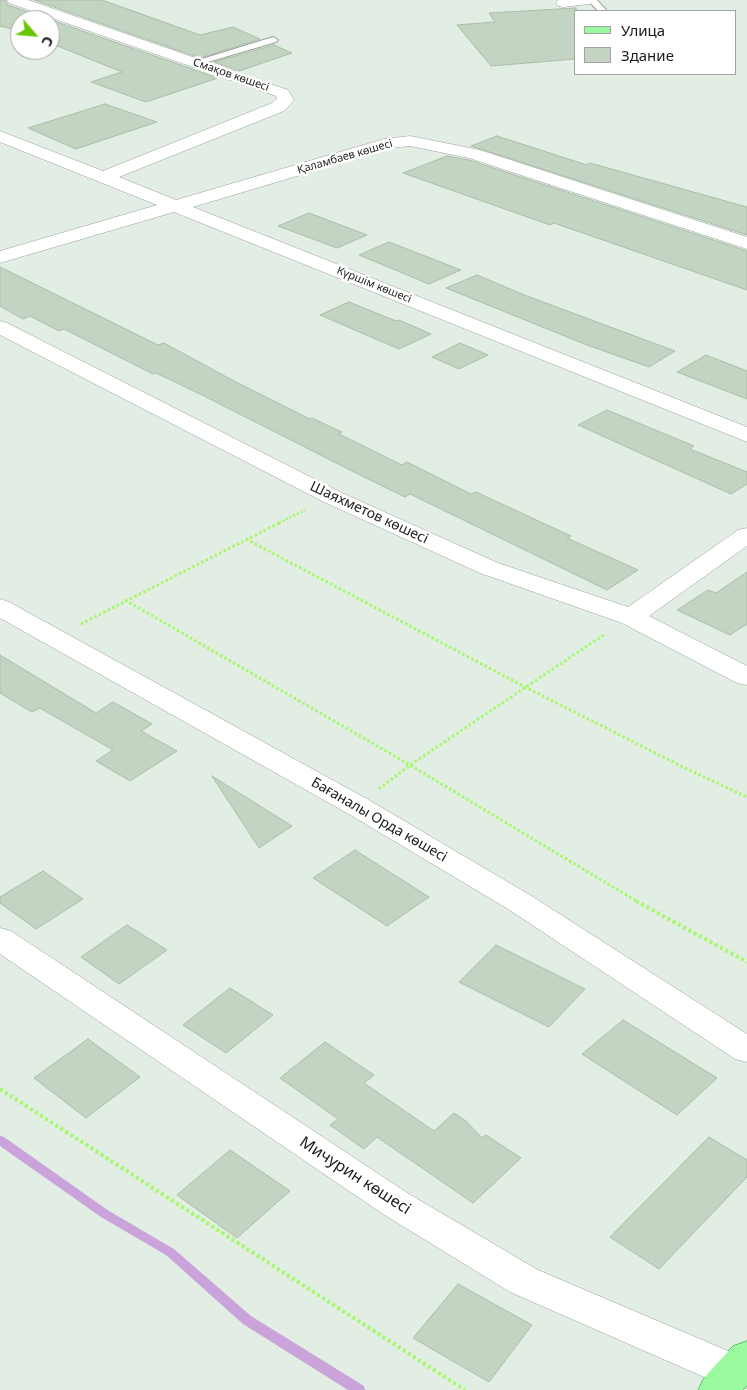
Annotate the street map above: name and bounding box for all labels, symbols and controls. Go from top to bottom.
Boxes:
north arrow [10,10,60,60]
legend [574,10,737,75]
text: Улица [621,20,665,40]
text: С [37,33,58,50]
text: Здание [621,45,674,65]
street label: Смақов көшесі [191,56,271,94]
street label: Қаламбаев көшесі [296,137,394,177]
street label: Күршім көшесі [335,264,413,306]
street label: Шаяхметов көшесі [307,478,431,548]
street label: Бағаналы Орда көшесі [308,774,450,866]
street label: Мичурин көшесі [296,1133,414,1219]

